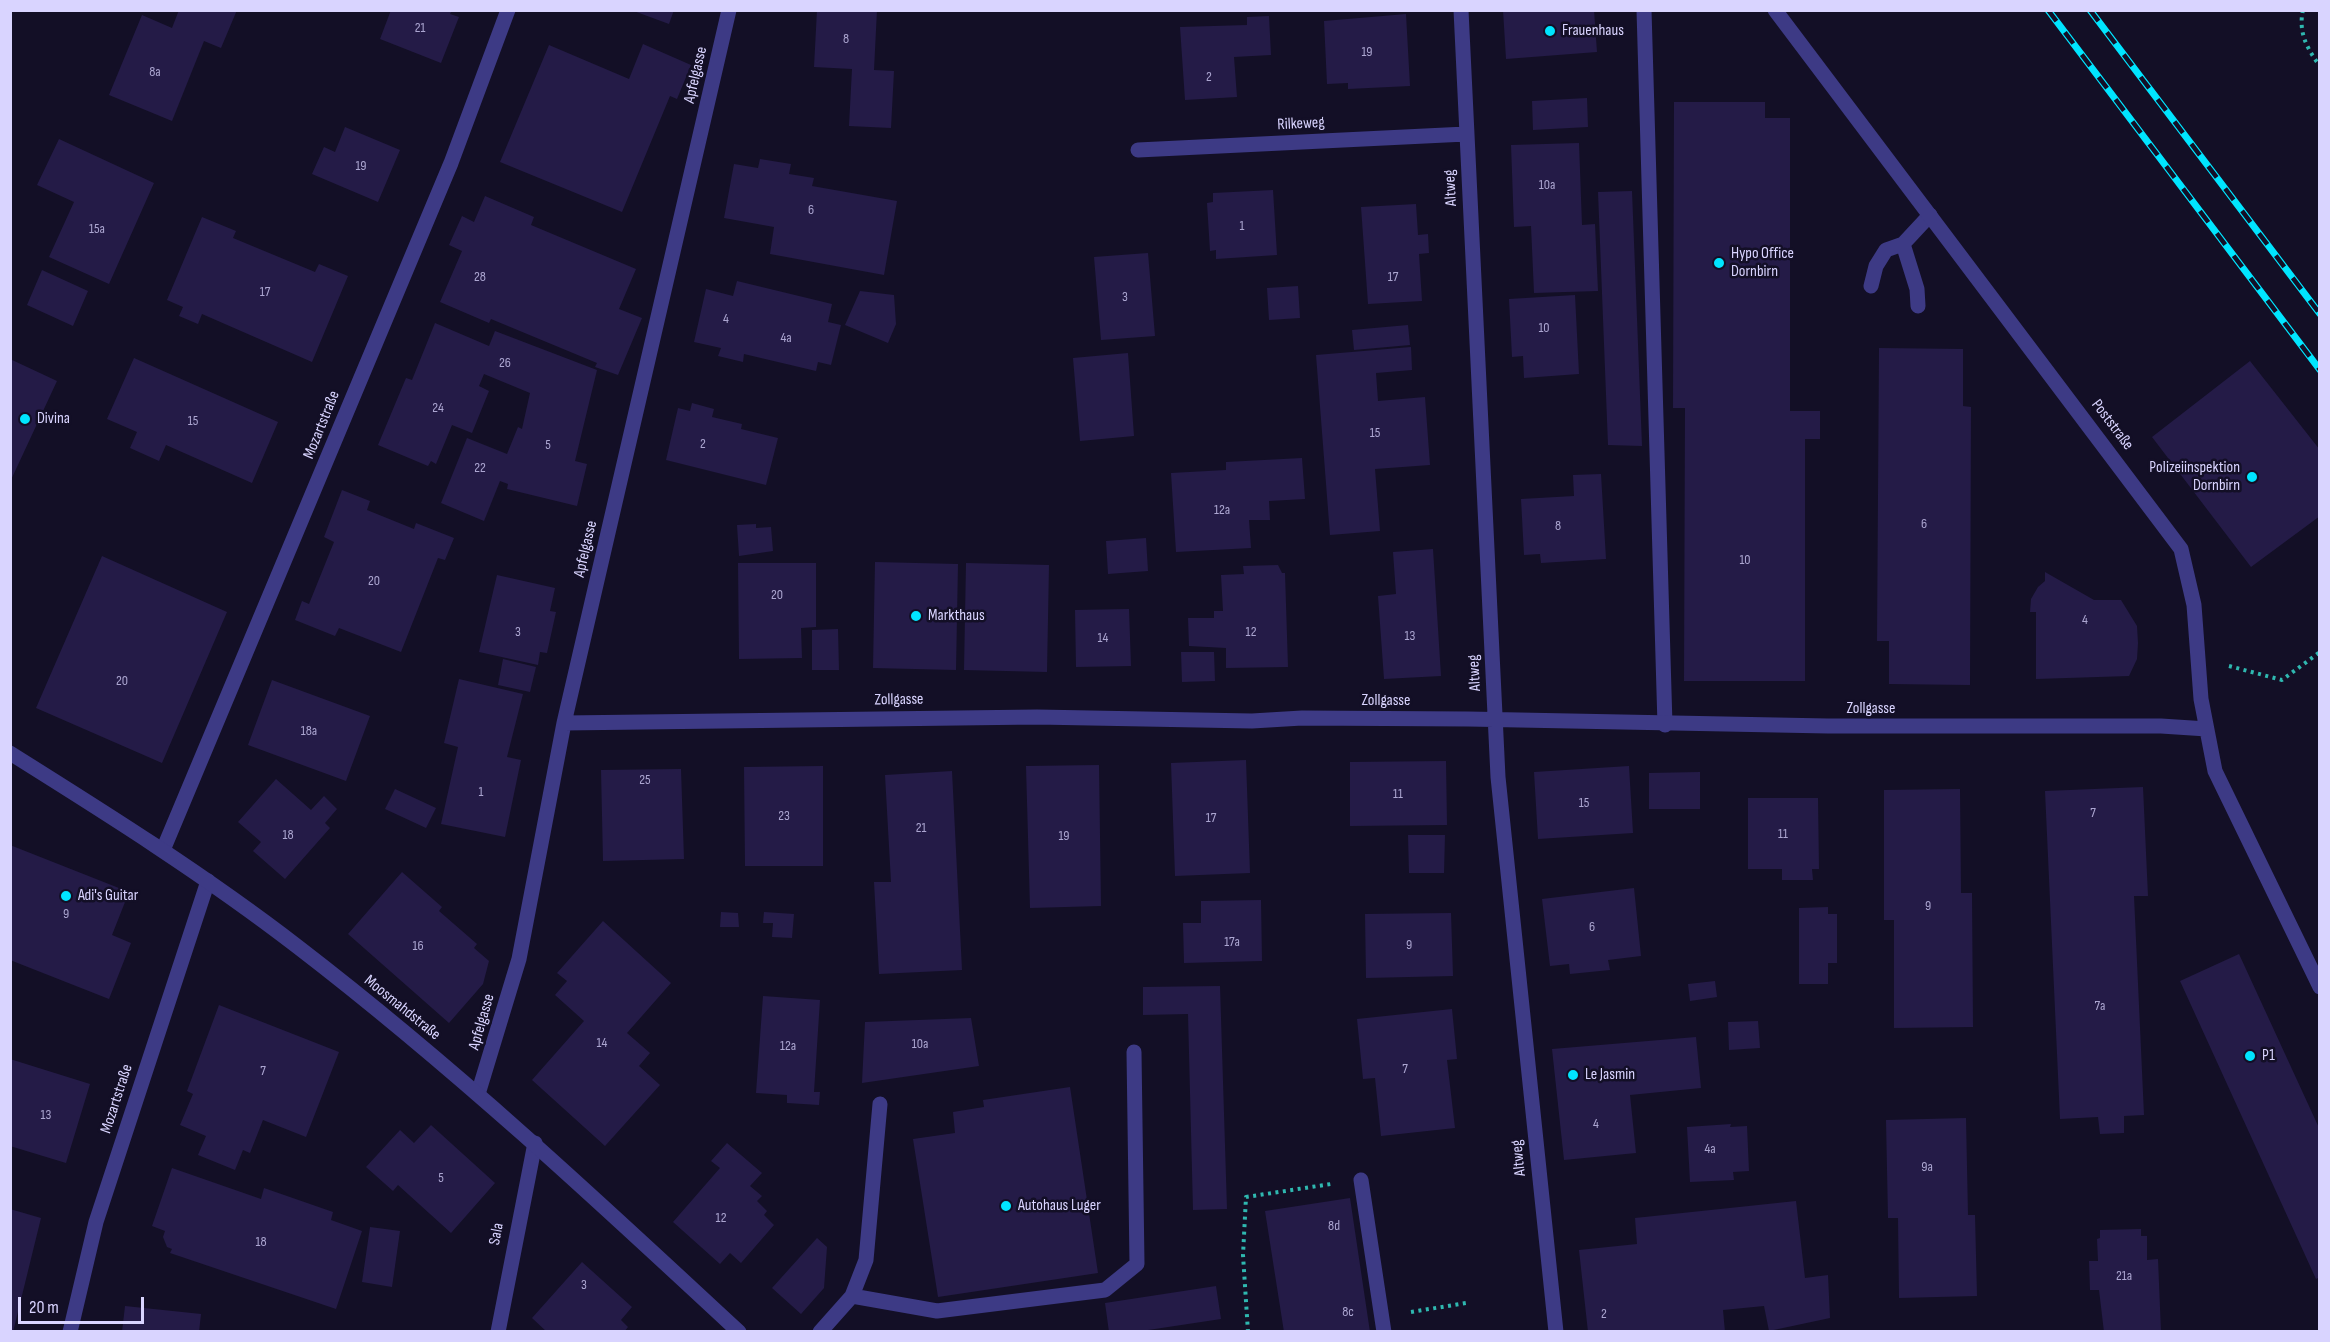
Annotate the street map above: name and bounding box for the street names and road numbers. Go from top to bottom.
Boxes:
street label: Apfelgasse [680,45,712,105]
street label: Rilkeweg [1277,113,1325,135]
street label: Altweg [1440,169,1462,207]
street label: Mozartstraße [300,388,344,462]
street label: Poststraße [2087,396,2137,454]
street label: Apfelgasse [570,519,602,579]
street label: Altweg [1464,654,1486,692]
street label: Zollgasse [874,690,924,710]
street label: Zollgasse [1362,691,1410,711]
street label: Zollgasse [1847,699,1895,719]
street label: Moosmahdstraße [360,971,444,1045]
street label: Apfelgasse [465,992,499,1052]
street label: Mozartstraße [97,1062,137,1136]
street label: Altweg [1508,1139,1530,1177]
street label: Sala [485,1221,509,1247]

